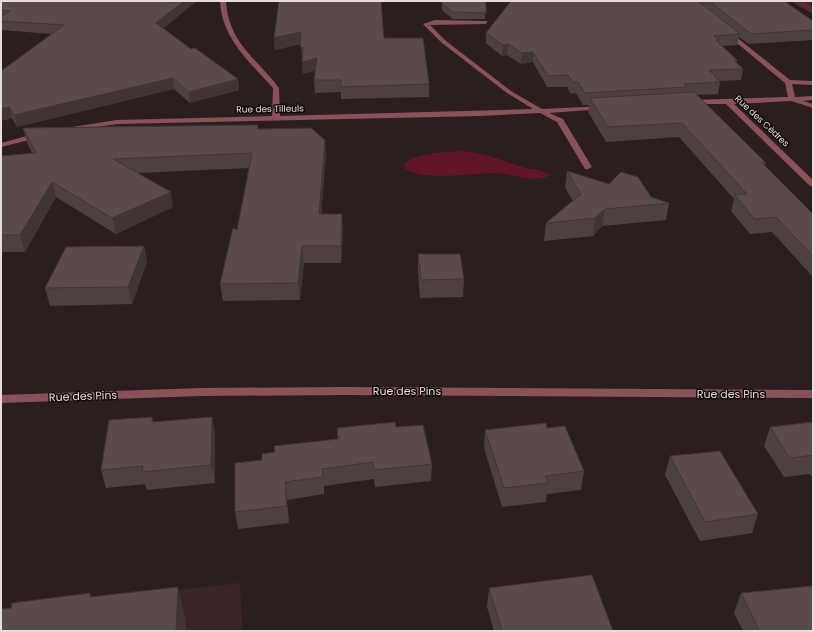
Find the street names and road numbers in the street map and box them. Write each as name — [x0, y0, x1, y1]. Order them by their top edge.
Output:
street label: Rue des Cèdres — [732, 93, 792, 150]
street label: Rue des Tilleuls — [236, 102, 304, 116]
street label: Rue des Pins — [373, 383, 441, 399]
street label: Rue des Pins — [697, 386, 765, 402]
street label: Rue des Pins — [49, 387, 118, 405]

